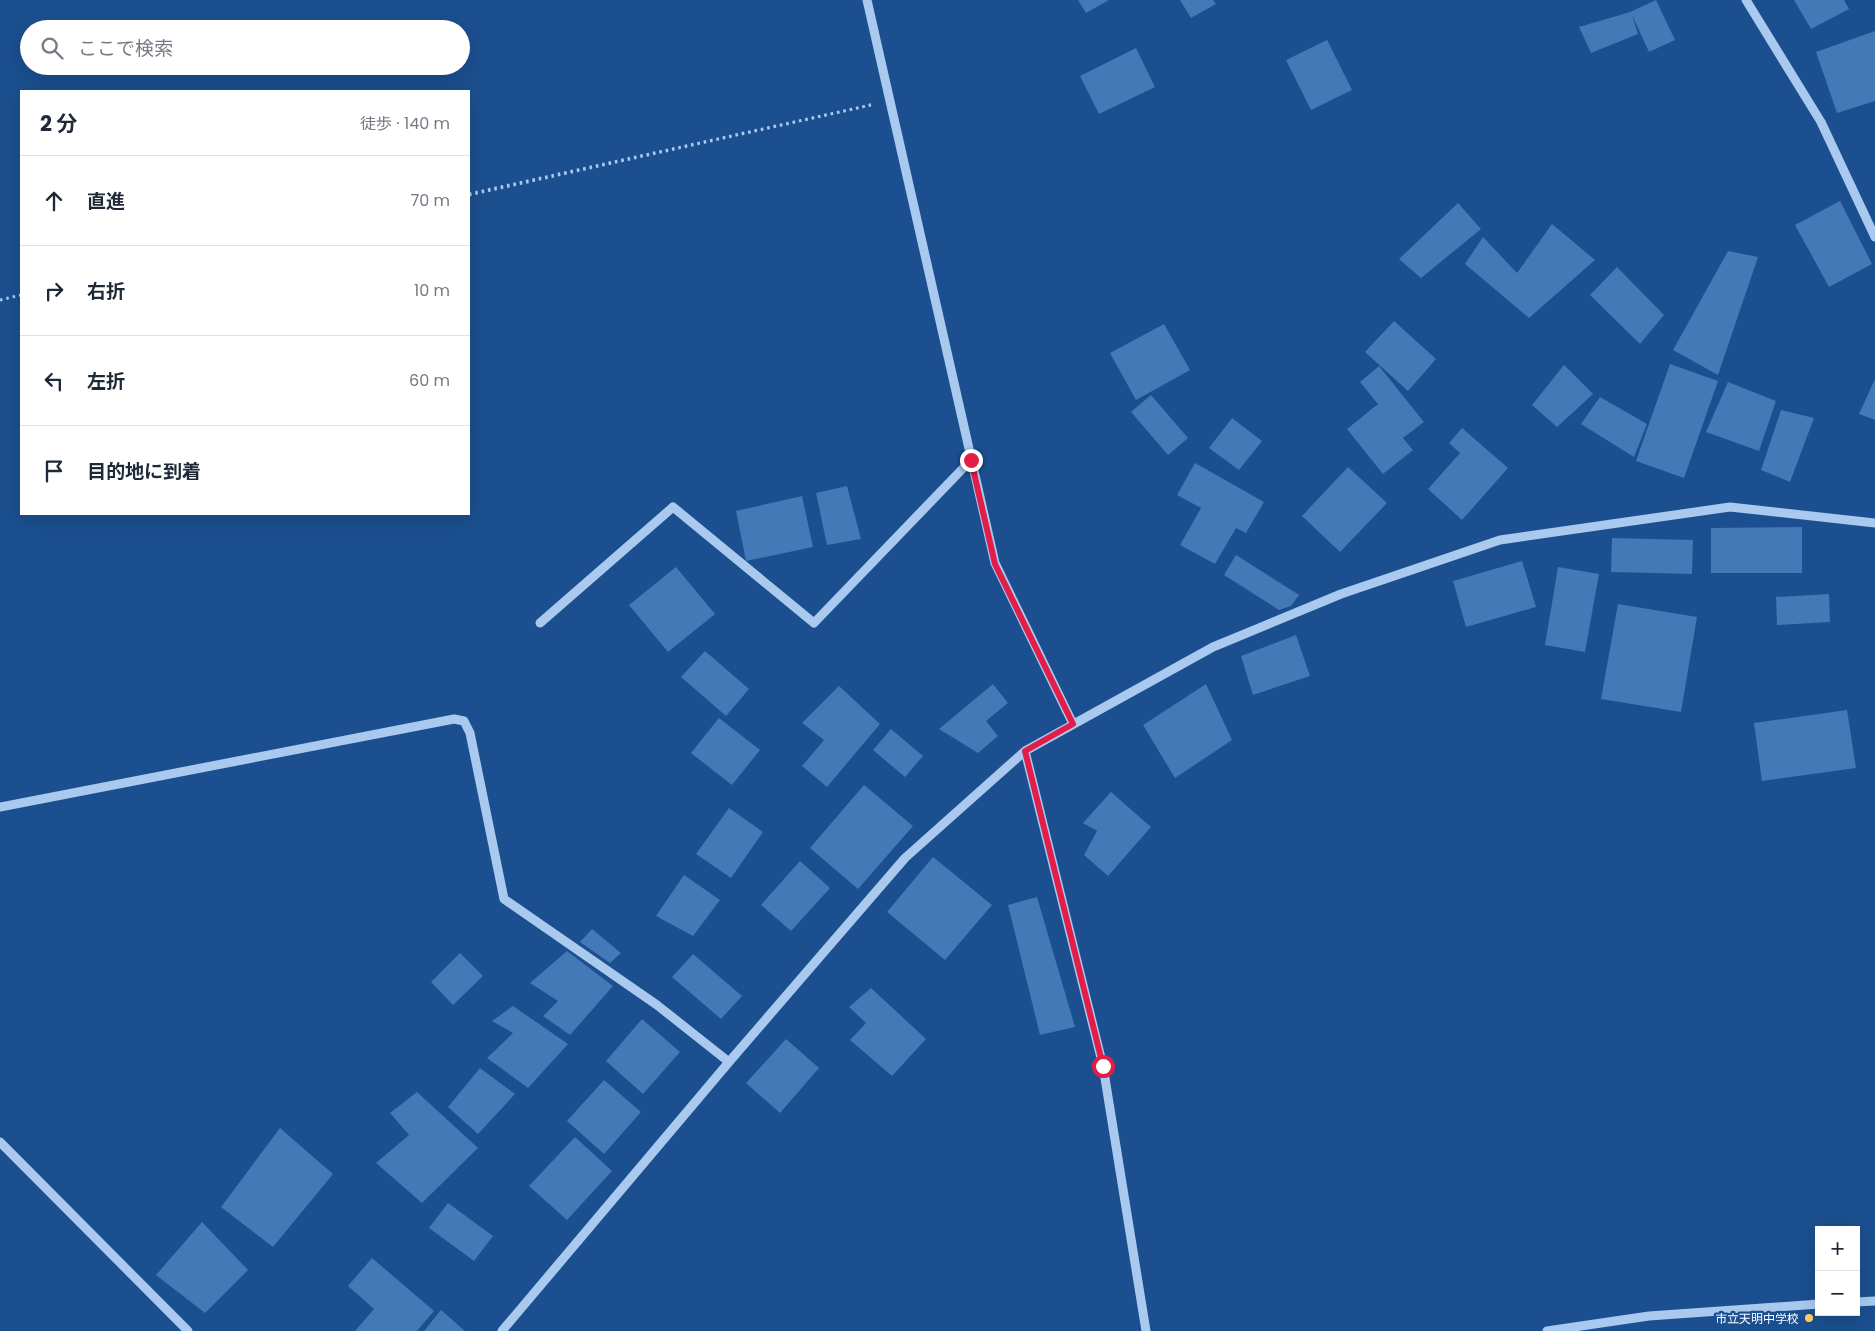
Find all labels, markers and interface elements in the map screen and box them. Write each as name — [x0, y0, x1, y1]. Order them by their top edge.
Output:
search box — [20, 20, 470, 75]
icon: search — [38, 34, 66, 62]
text: ここで検索 — [78, 35, 173, 62]
text: 2 分 — [40, 109, 77, 138]
text: 徒歩 · 140 m — [360, 112, 450, 135]
icon: ahead — [40, 187, 68, 215]
text: 直進 — [87, 188, 125, 215]
text: 70 m — [410, 189, 450, 212]
icon: right — [40, 277, 68, 305]
text: 右折 — [87, 278, 125, 305]
text: 10 m — [414, 279, 450, 302]
icon: left — [40, 367, 68, 395]
text: 左折 — [87, 368, 125, 395]
text: 60 m — [409, 369, 450, 392]
route end — [960, 449, 983, 472]
icon: arrive — [40, 457, 68, 485]
text: 目的地に到着 — [87, 458, 201, 485]
route start — [1092, 1055, 1115, 1078]
map controls — [1815, 1226, 1860, 1316]
button: + — [1815, 1226, 1860, 1271]
button: − — [1815, 1271, 1860, 1316]
place label: 市立天明中学校 — [1715, 1310, 1799, 1327]
marker: 市立天明中学校 — [1803, 1312, 1815, 1324]

